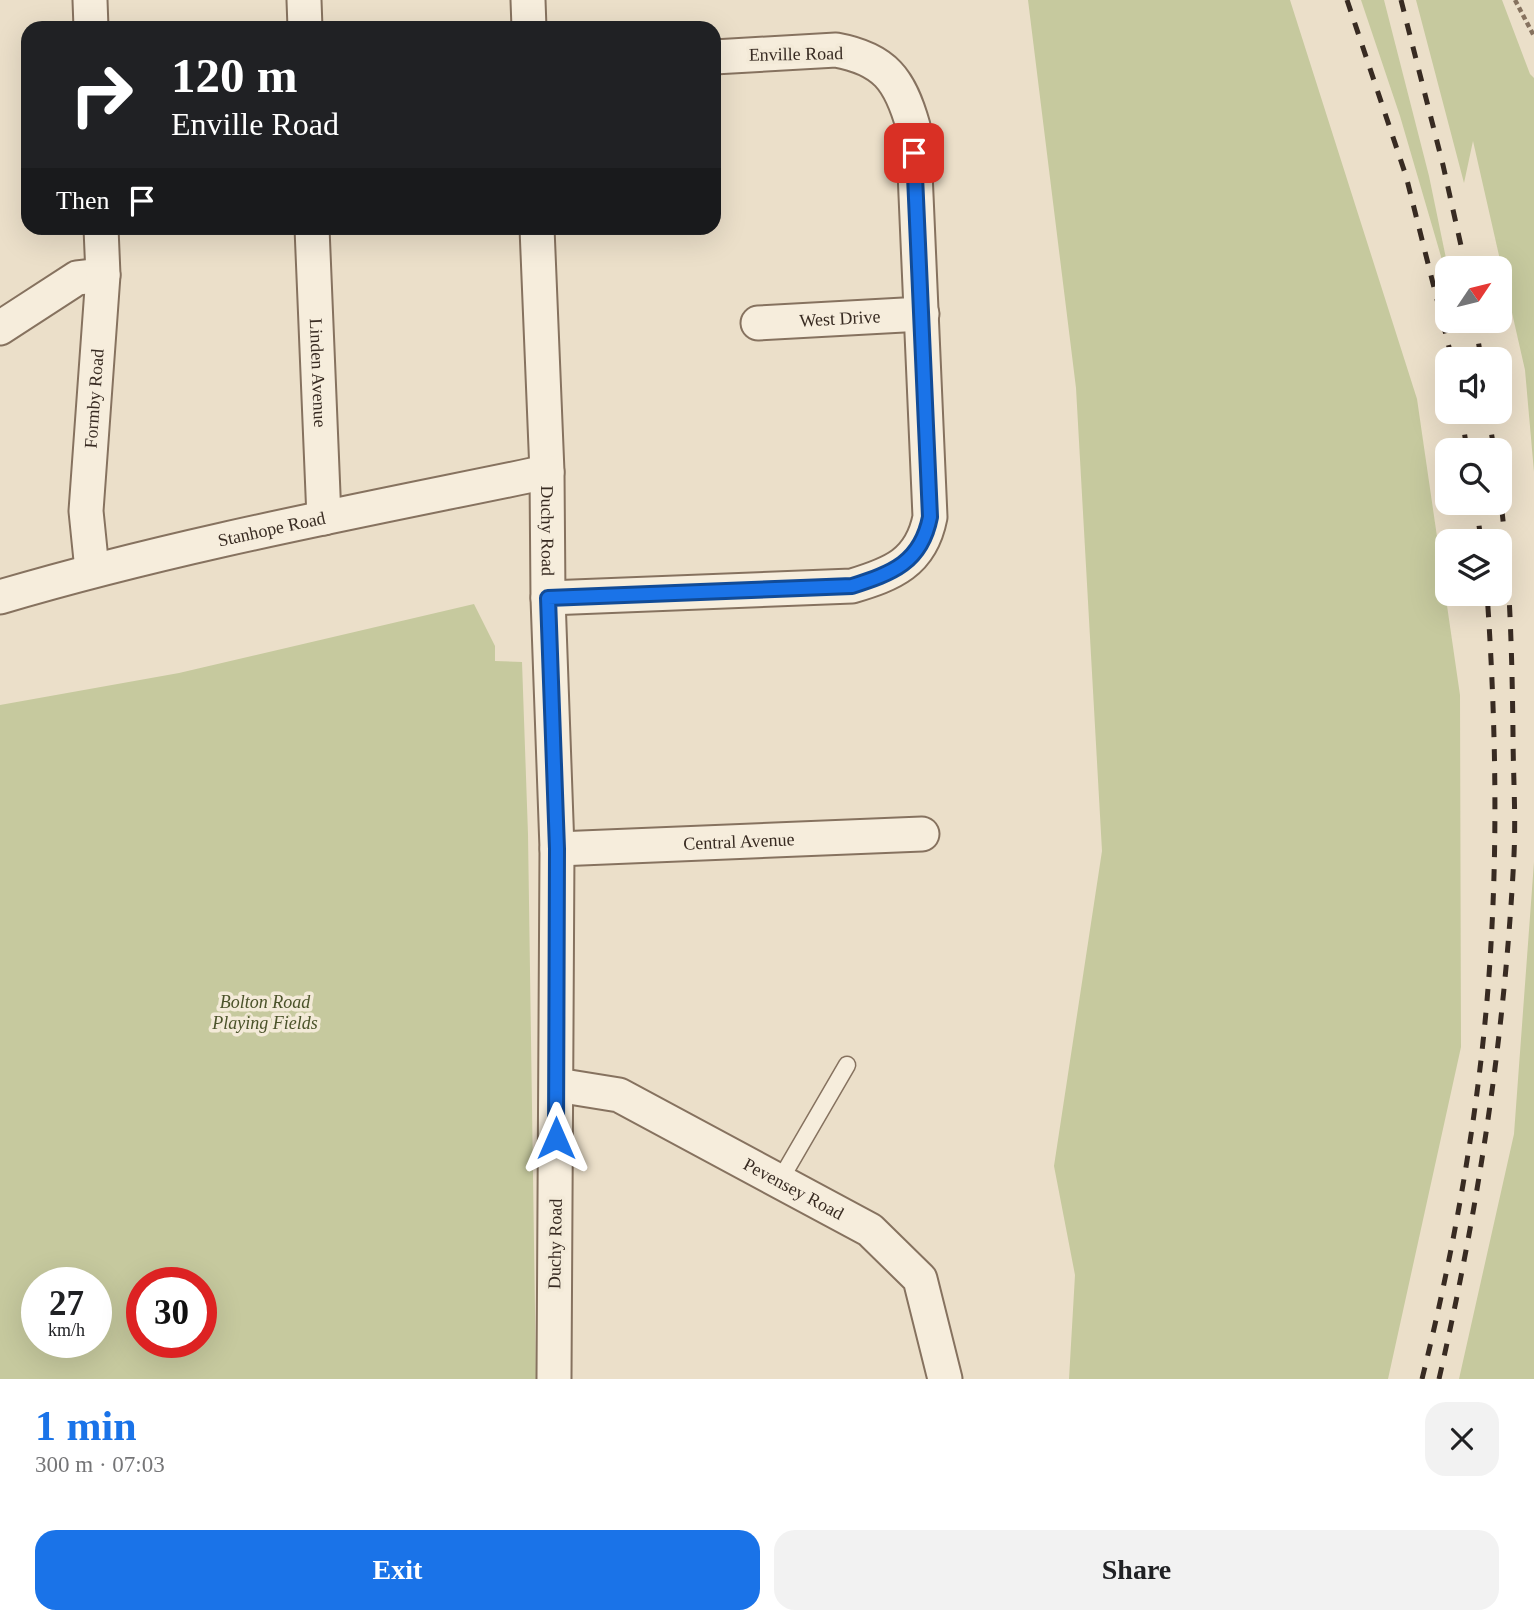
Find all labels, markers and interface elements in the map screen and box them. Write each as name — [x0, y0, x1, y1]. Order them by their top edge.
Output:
street label: Enville Road — [749, 43, 843, 65]
text: 120 m — [171, 48, 298, 103]
icon: right — [56, 49, 147, 140]
text: Enville Road — [171, 106, 339, 142]
pin — [884, 123, 944, 183]
icon: arrive — [895, 134, 933, 172]
icon: arrive — [123, 182, 161, 220]
text: Then — [56, 186, 109, 215]
north arrow — [1435, 256, 1512, 332]
map controls — [1435, 256, 1512, 606]
street label: West Drive — [799, 306, 881, 331]
street label: Linden Avenue — [306, 318, 330, 428]
button: sound — [1435, 347, 1512, 424]
street label: Formby Road — [81, 348, 108, 449]
button: search — [1435, 438, 1512, 515]
street label: Duchy Road — [537, 485, 558, 576]
street label: Stanhope Road — [216, 508, 327, 551]
button: layers — [1435, 529, 1512, 606]
street label: Central Avenue — [683, 829, 795, 854]
park label: Bolton Road Playing Fields — [211, 992, 318, 1033]
position arrow — [519, 1101, 593, 1175]
street label: Pevensey Road — [740, 1154, 847, 1224]
street label: Duchy Road — [544, 1199, 566, 1289]
speed limit sign: 30 — [126, 1267, 217, 1358]
text: 27 — [49, 1284, 84, 1323]
text: km/h — [48, 1320, 85, 1340]
button: close — [1425, 1402, 1499, 1476]
text: 1 min — [35, 1403, 137, 1449]
text: 300 m · 07:03 — [35, 1452, 165, 1477]
button: Exit — [35, 1530, 760, 1610]
button: Share — [774, 1530, 1499, 1610]

